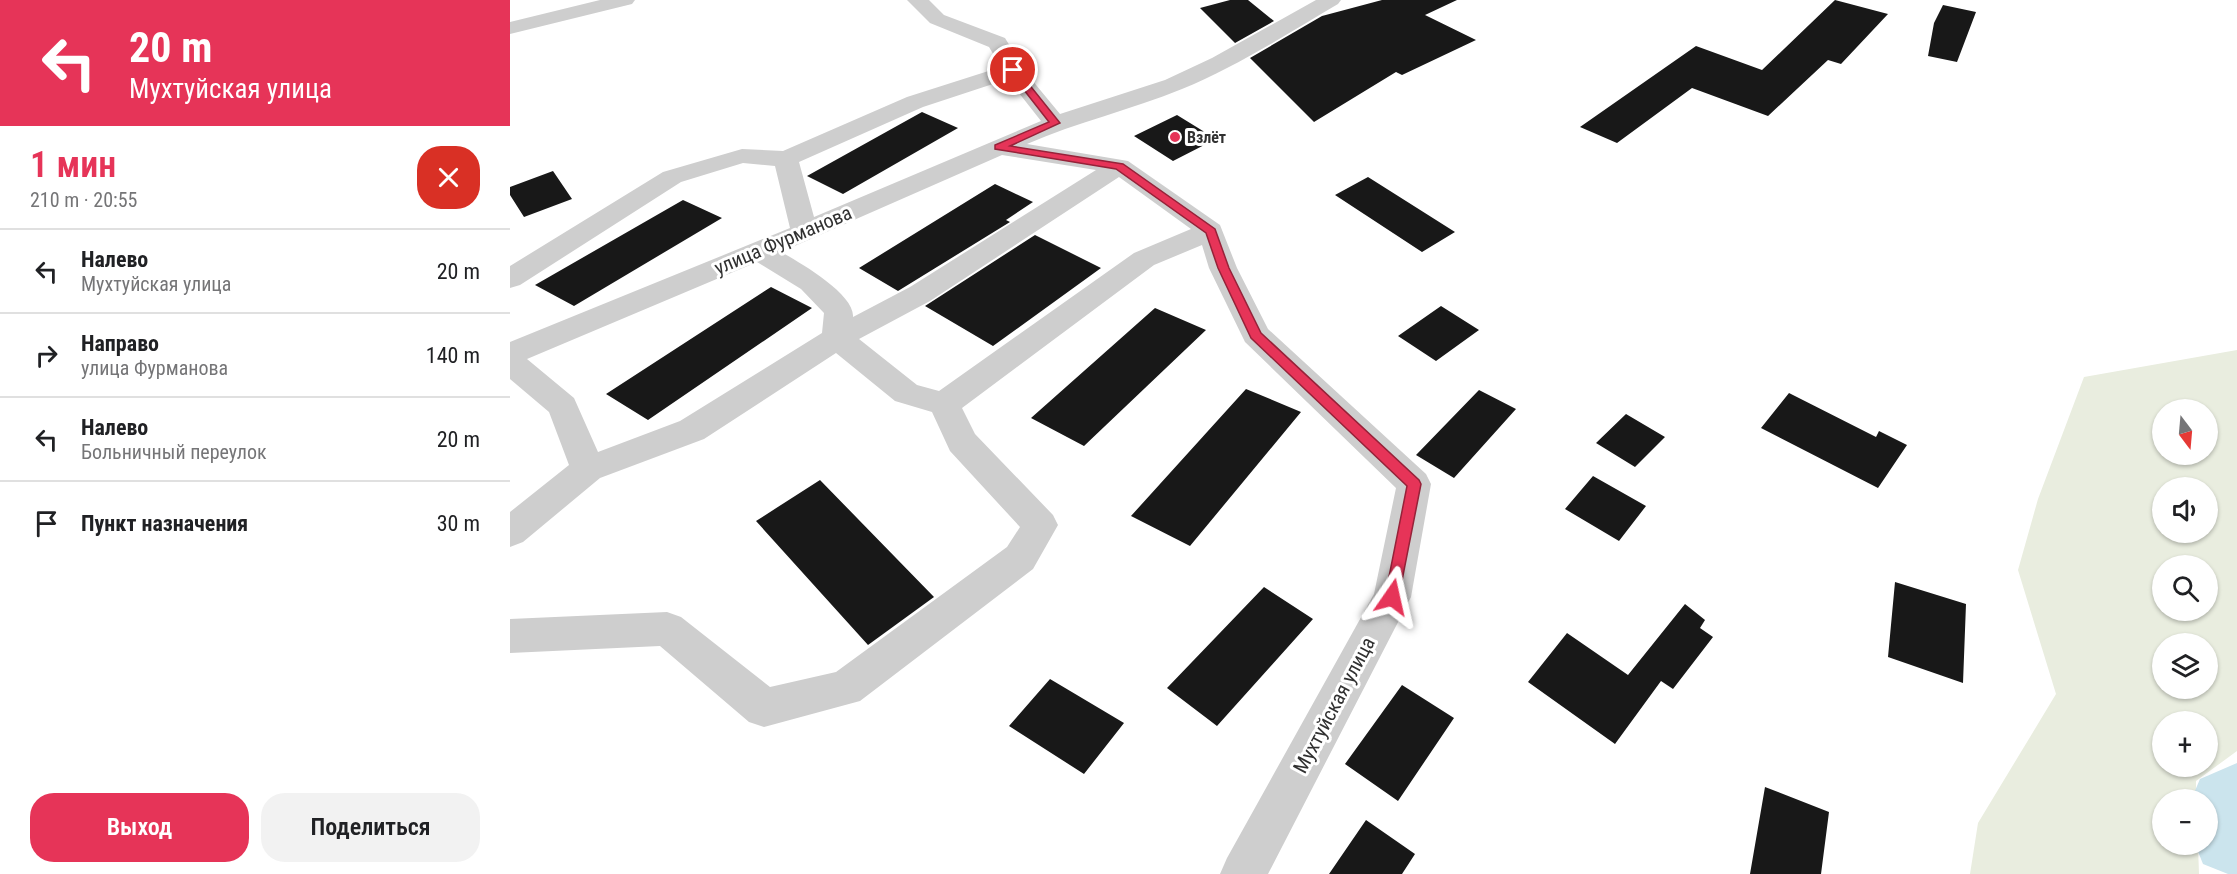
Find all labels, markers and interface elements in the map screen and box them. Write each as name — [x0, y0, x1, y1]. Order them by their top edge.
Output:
text: 20 m — [129, 23, 212, 72]
icon: left — [30, 24, 108, 102]
pin — [987, 44, 1038, 95]
icon: arrive — [996, 53, 1029, 86]
text: Мухтуйская улица — [129, 73, 332, 105]
place label: Взлёт — [1187, 128, 1226, 147]
marker: Взлёт — [1168, 130, 1182, 144]
text: 1 мин — [30, 144, 116, 186]
button: close — [417, 146, 480, 209]
text: 210 m · 20:55 — [30, 188, 137, 212]
street label: улица Фурманова — [711, 200, 855, 280]
text: Налево — [81, 247, 148, 272]
icon: left — [30, 255, 63, 288]
text: 20 m — [437, 259, 480, 284]
text: Мухтуйская улица — [81, 272, 231, 296]
text: Направо — [81, 331, 159, 356]
icon: right — [30, 339, 63, 372]
text: 140 m — [426, 343, 480, 368]
text: улица Фурманова — [81, 356, 228, 380]
north arrow — [2152, 399, 2218, 465]
map controls — [2152, 399, 2218, 855]
text: Налево — [81, 415, 148, 440]
icon: left — [30, 423, 63, 456]
text: 20 m — [437, 427, 480, 452]
text: Больничный переулок — [81, 440, 267, 464]
button: sound — [2152, 477, 2218, 543]
icon: arrive — [30, 507, 63, 540]
text: Пункт назначения — [81, 511, 248, 536]
text: 30 m — [437, 511, 480, 536]
button: search — [2152, 555, 2218, 621]
position arrow — [1360, 565, 1424, 629]
street label: Мухтуйская улица — [1288, 633, 1380, 777]
button: layers — [2152, 633, 2218, 699]
button: + — [2152, 711, 2218, 777]
button: − — [2152, 789, 2218, 855]
button: Выход — [30, 793, 249, 862]
button: Поделиться — [261, 793, 480, 862]

